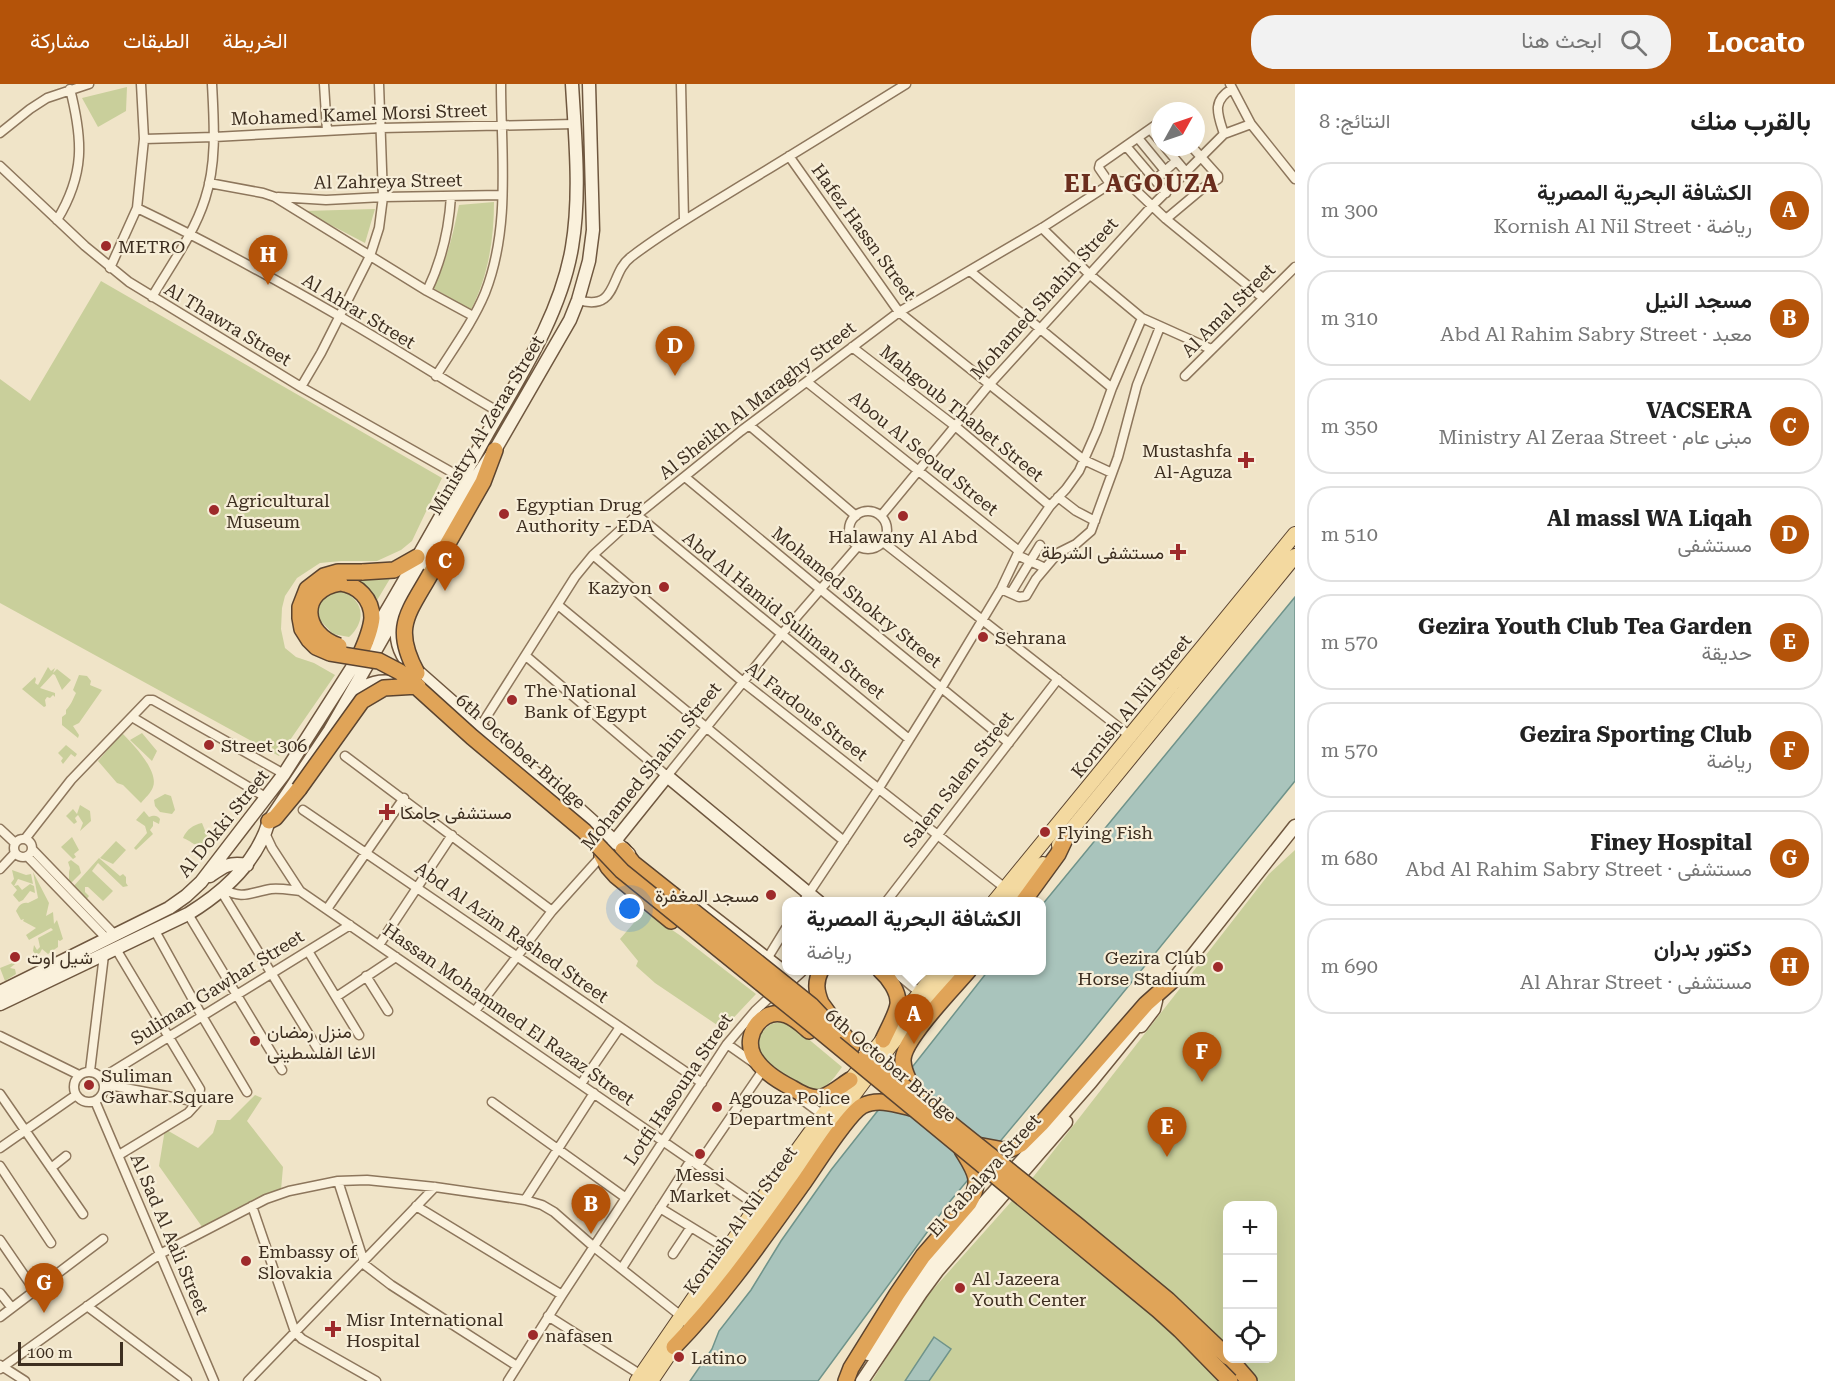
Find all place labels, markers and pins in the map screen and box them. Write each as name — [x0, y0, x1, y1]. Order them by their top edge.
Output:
place label: METRO — [118, 236, 185, 257]
pin: H — [248, 236, 288, 285]
marker: METRO — [99, 239, 113, 253]
pin: D — [656, 326, 694, 376]
place label: Mustashfa Al-Aguza — [1142, 440, 1232, 482]
marker: Mustashfa Al-Aguza — [1237, 451, 1255, 469]
place label: Agricultural Museum — [226, 490, 330, 532]
place label: Egyptian Drug Authority - EDA — [516, 494, 655, 536]
marker: Agricultural Museum — [207, 503, 221, 517]
marker: Egyptian Drug Authority - EDA — [497, 507, 511, 521]
marker: Halawany Al Abd — [896, 509, 910, 523]
place label: Halawany Al Abd — [828, 526, 978, 547]
pin: C — [426, 542, 464, 591]
place label: مستشفى الشرطة — [1041, 542, 1164, 564]
marker: مستشفى الشرطة — [1169, 543, 1187, 561]
place label: Kazyon — [588, 577, 652, 598]
marker: Kazyon — [657, 580, 671, 594]
place label: Sehrana — [995, 627, 1066, 648]
marker: Sehrana — [976, 630, 990, 644]
place label: The National Bank of Egypt — [524, 680, 647, 722]
marker: The National Bank of Egypt — [505, 693, 519, 707]
place label: Street 306 — [221, 735, 307, 756]
marker: Street 306 — [202, 738, 216, 752]
place label: مستشفى جامكا — [400, 802, 512, 824]
marker: مستشفى جامكا — [378, 803, 396, 821]
place label: Flying Fish — [1057, 822, 1153, 843]
marker: Flying Fish — [1038, 825, 1052, 839]
place label: مسجد المغفرة — [655, 885, 759, 907]
marker: مسجد المغفرة — [764, 888, 778, 902]
place label: شيل اوت — [27, 947, 93, 969]
place label: Gezira Club Horse Stadium — [1078, 947, 1206, 989]
marker: شيل اوت — [8, 950, 22, 964]
marker: Gezira Club Horse Stadium — [1211, 960, 1225, 974]
pin: A — [894, 994, 934, 1044]
place label: منزل رمضان الاغا الفلسطينى — [267, 1021, 376, 1064]
pin: F — [1182, 1032, 1222, 1082]
marker: منزل رمضان الاغا الفلسطينى — [248, 1034, 262, 1048]
place label: Suliman Gawhar Square — [101, 1065, 234, 1107]
marker: Suliman Gawhar Square — [82, 1078, 96, 1092]
place label: Agouza Police Department — [729, 1087, 850, 1129]
marker: Agouza Police Department — [710, 1100, 724, 1114]
pin: E — [1148, 1108, 1186, 1157]
marker: Messi Market — [693, 1147, 707, 1161]
place label: Messi Market — [669, 1164, 731, 1206]
pin: B — [572, 1184, 610, 1234]
place label: Embassy of Slovakia — [258, 1241, 358, 1283]
marker: Embassy of Slovakia — [239, 1254, 253, 1268]
pin: G — [24, 1264, 63, 1313]
place label: Al Jazeera Youth Center — [972, 1268, 1086, 1310]
marker: Al Jazeera Youth Center — [953, 1281, 967, 1295]
place label: Misr International Hospital — [346, 1309, 504, 1351]
marker: Misr International Hospital — [324, 1320, 342, 1338]
place label: nafasen — [545, 1325, 613, 1346]
marker: nafasen — [526, 1328, 540, 1342]
place label: Latino — [691, 1347, 747, 1368]
marker: Latino — [672, 1350, 686, 1364]

